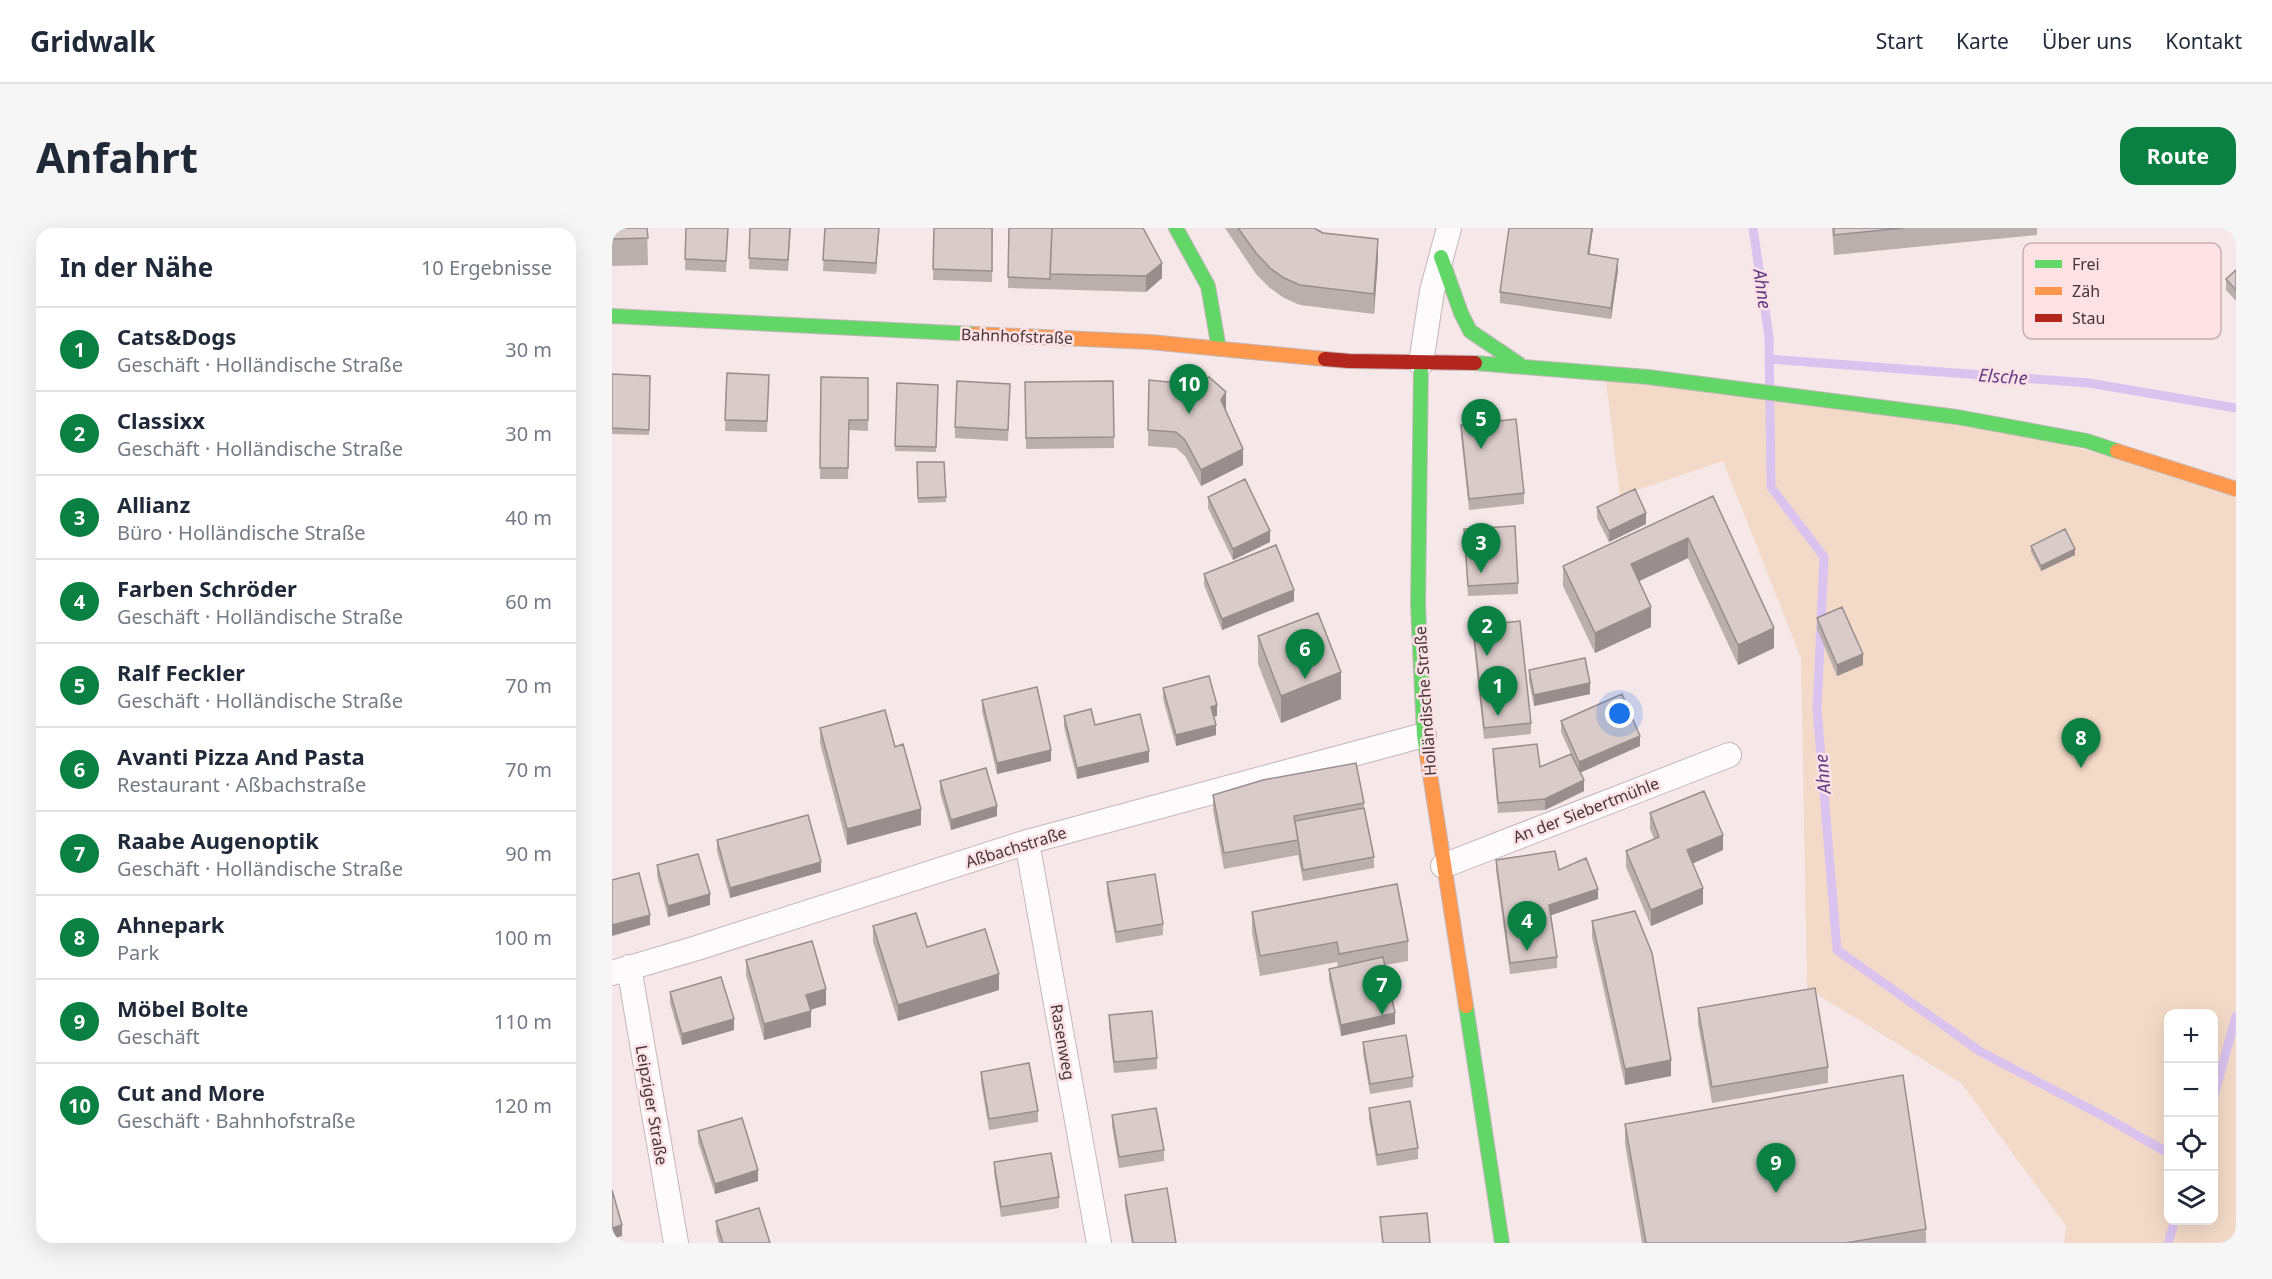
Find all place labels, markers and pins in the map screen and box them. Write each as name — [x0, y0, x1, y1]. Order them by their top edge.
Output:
pin: 10 — [1170, 364, 1208, 414]
pin: 5 — [1462, 400, 1500, 449]
pin: 3 — [1462, 524, 1500, 573]
pin: 2 — [1468, 606, 1506, 656]
pin: 6 — [1286, 630, 1324, 679]
pin: 1 — [1478, 666, 1518, 716]
pin: 8 — [2062, 718, 2100, 768]
pin: 4 — [1508, 902, 1546, 951]
pin: 7 — [1362, 966, 1402, 1015]
pin: 9 — [1756, 1144, 1796, 1193]

